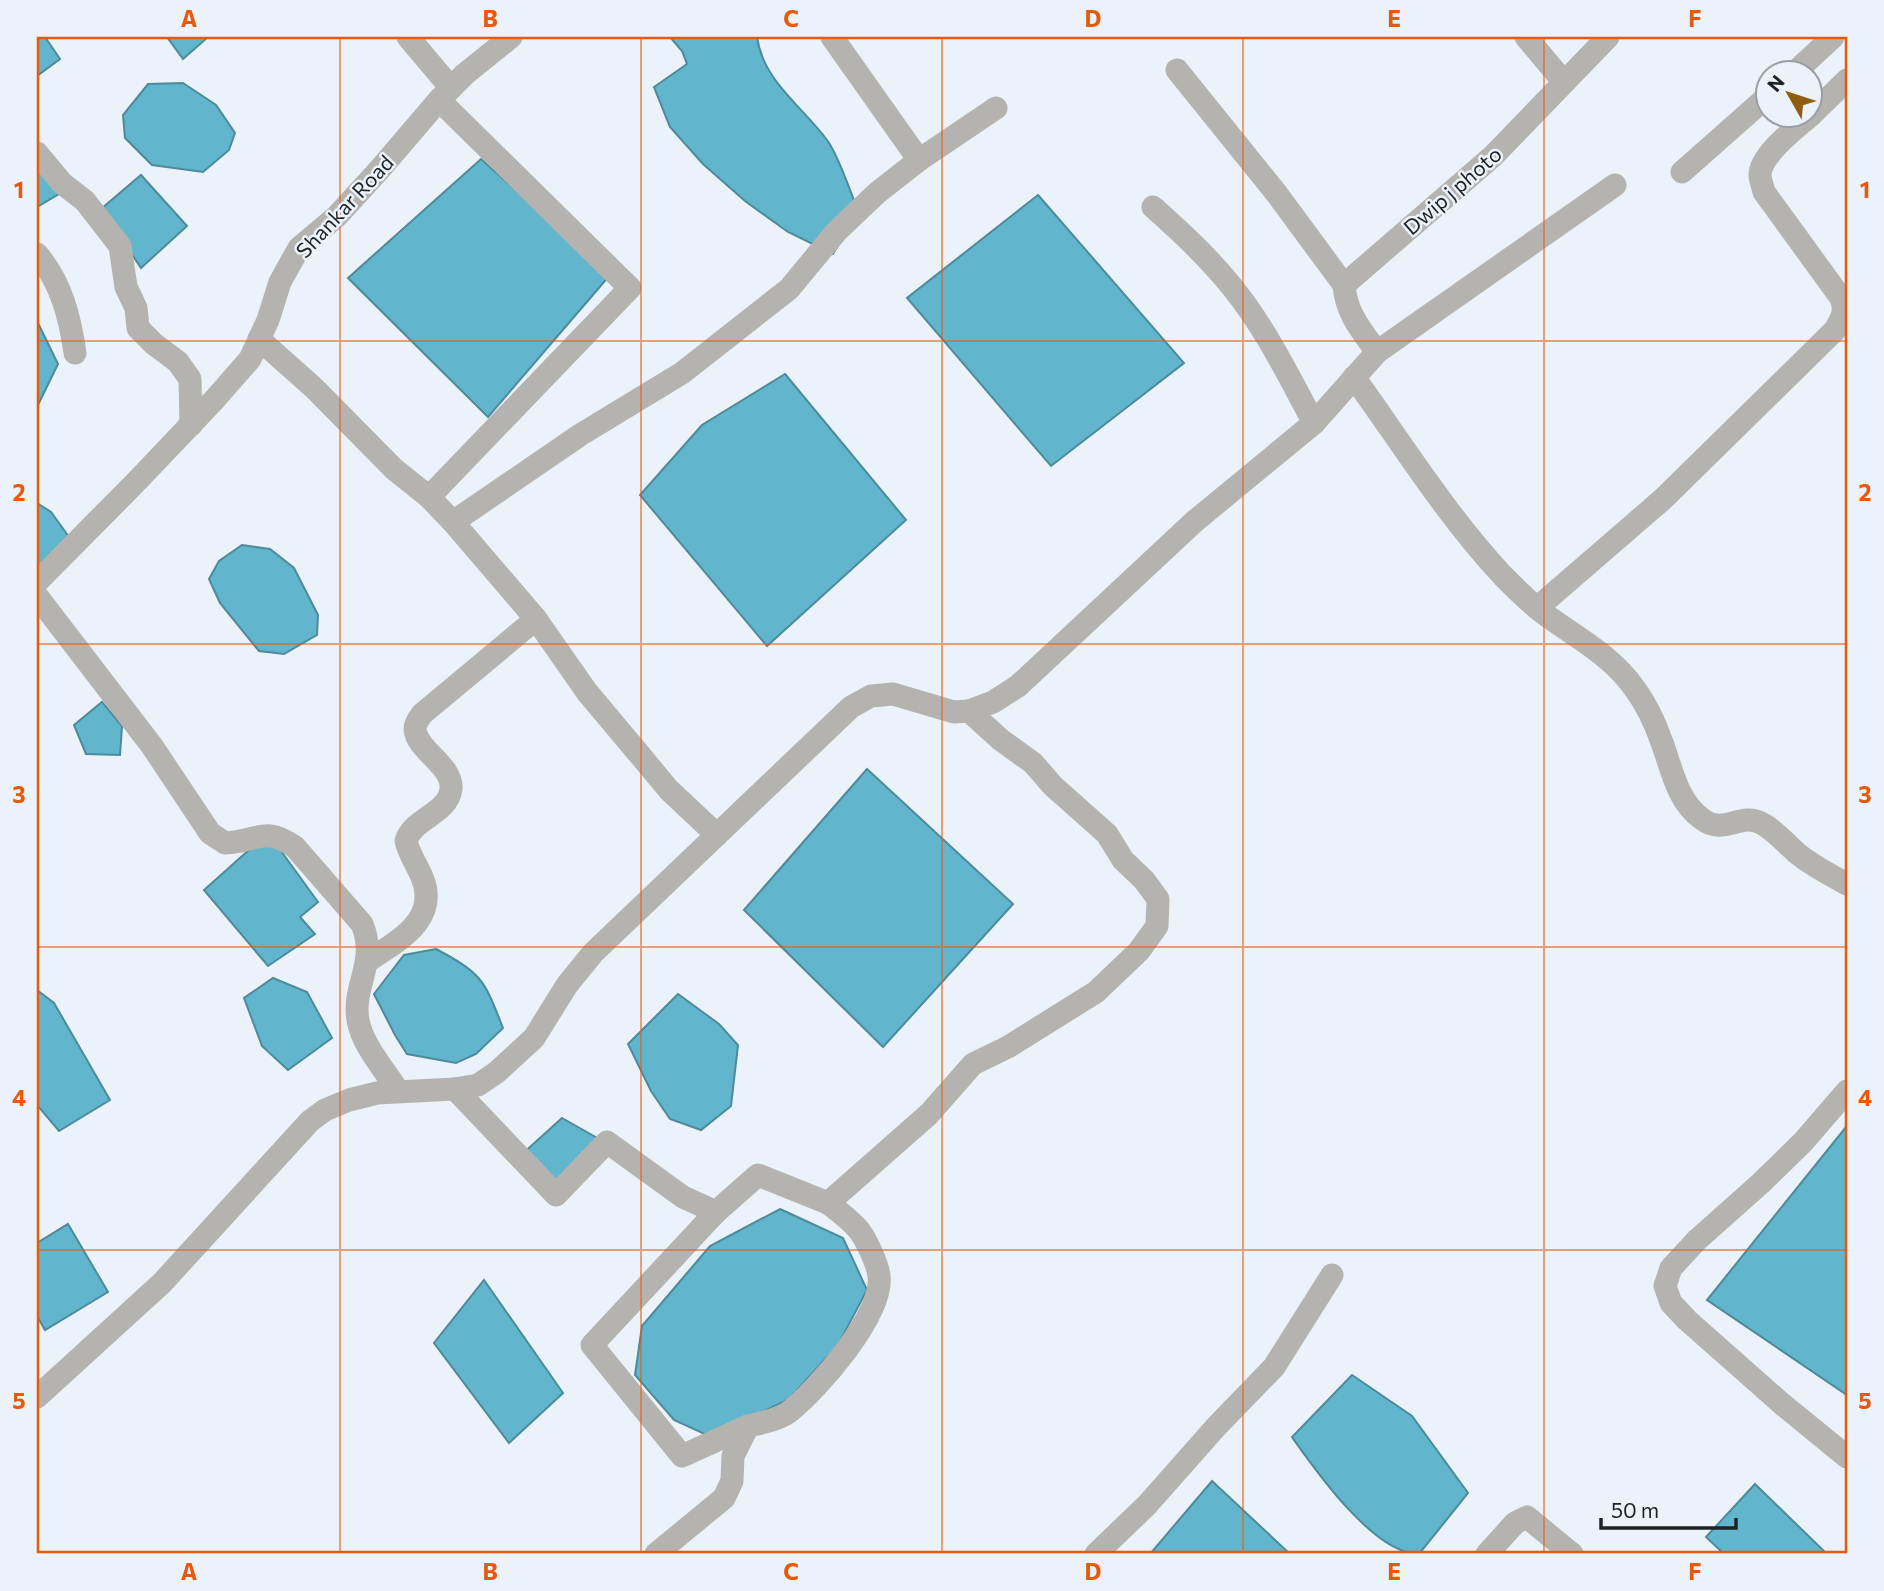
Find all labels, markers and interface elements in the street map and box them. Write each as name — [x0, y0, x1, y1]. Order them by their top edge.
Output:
text: A — [181, 4, 198, 32]
text: B — [482, 4, 498, 32]
text: C — [783, 4, 799, 32]
text: D — [1085, 4, 1102, 32]
text: E — [1387, 4, 1401, 32]
text: F — [1688, 4, 1702, 32]
north arrow — [1755, 60, 1825, 130]
text: N — [1762, 70, 1789, 96]
street label: Dwip j photo — [1398, 141, 1506, 239]
street label: Shankar Road — [290, 150, 398, 262]
text: 1 — [14, 175, 24, 203]
text: 1 — [1860, 175, 1870, 203]
text: 2 — [12, 478, 26, 506]
text: 2 — [1858, 478, 1872, 506]
text: 3 — [12, 780, 26, 808]
text: 3 — [1858, 780, 1872, 808]
text: 4 — [12, 1083, 26, 1111]
text: 4 — [1858, 1083, 1872, 1111]
text: 5 — [12, 1386, 26, 1414]
text: 5 — [1858, 1386, 1872, 1414]
scale bar — [1601, 1486, 1735, 1530]
text: 50 m — [1611, 1497, 1659, 1522]
text: A — [181, 1557, 198, 1585]
text: B — [482, 1557, 498, 1585]
text: C — [783, 1557, 799, 1585]
text: D — [1085, 1557, 1102, 1585]
text: E — [1387, 1557, 1401, 1585]
text: F — [1688, 1557, 1702, 1585]

